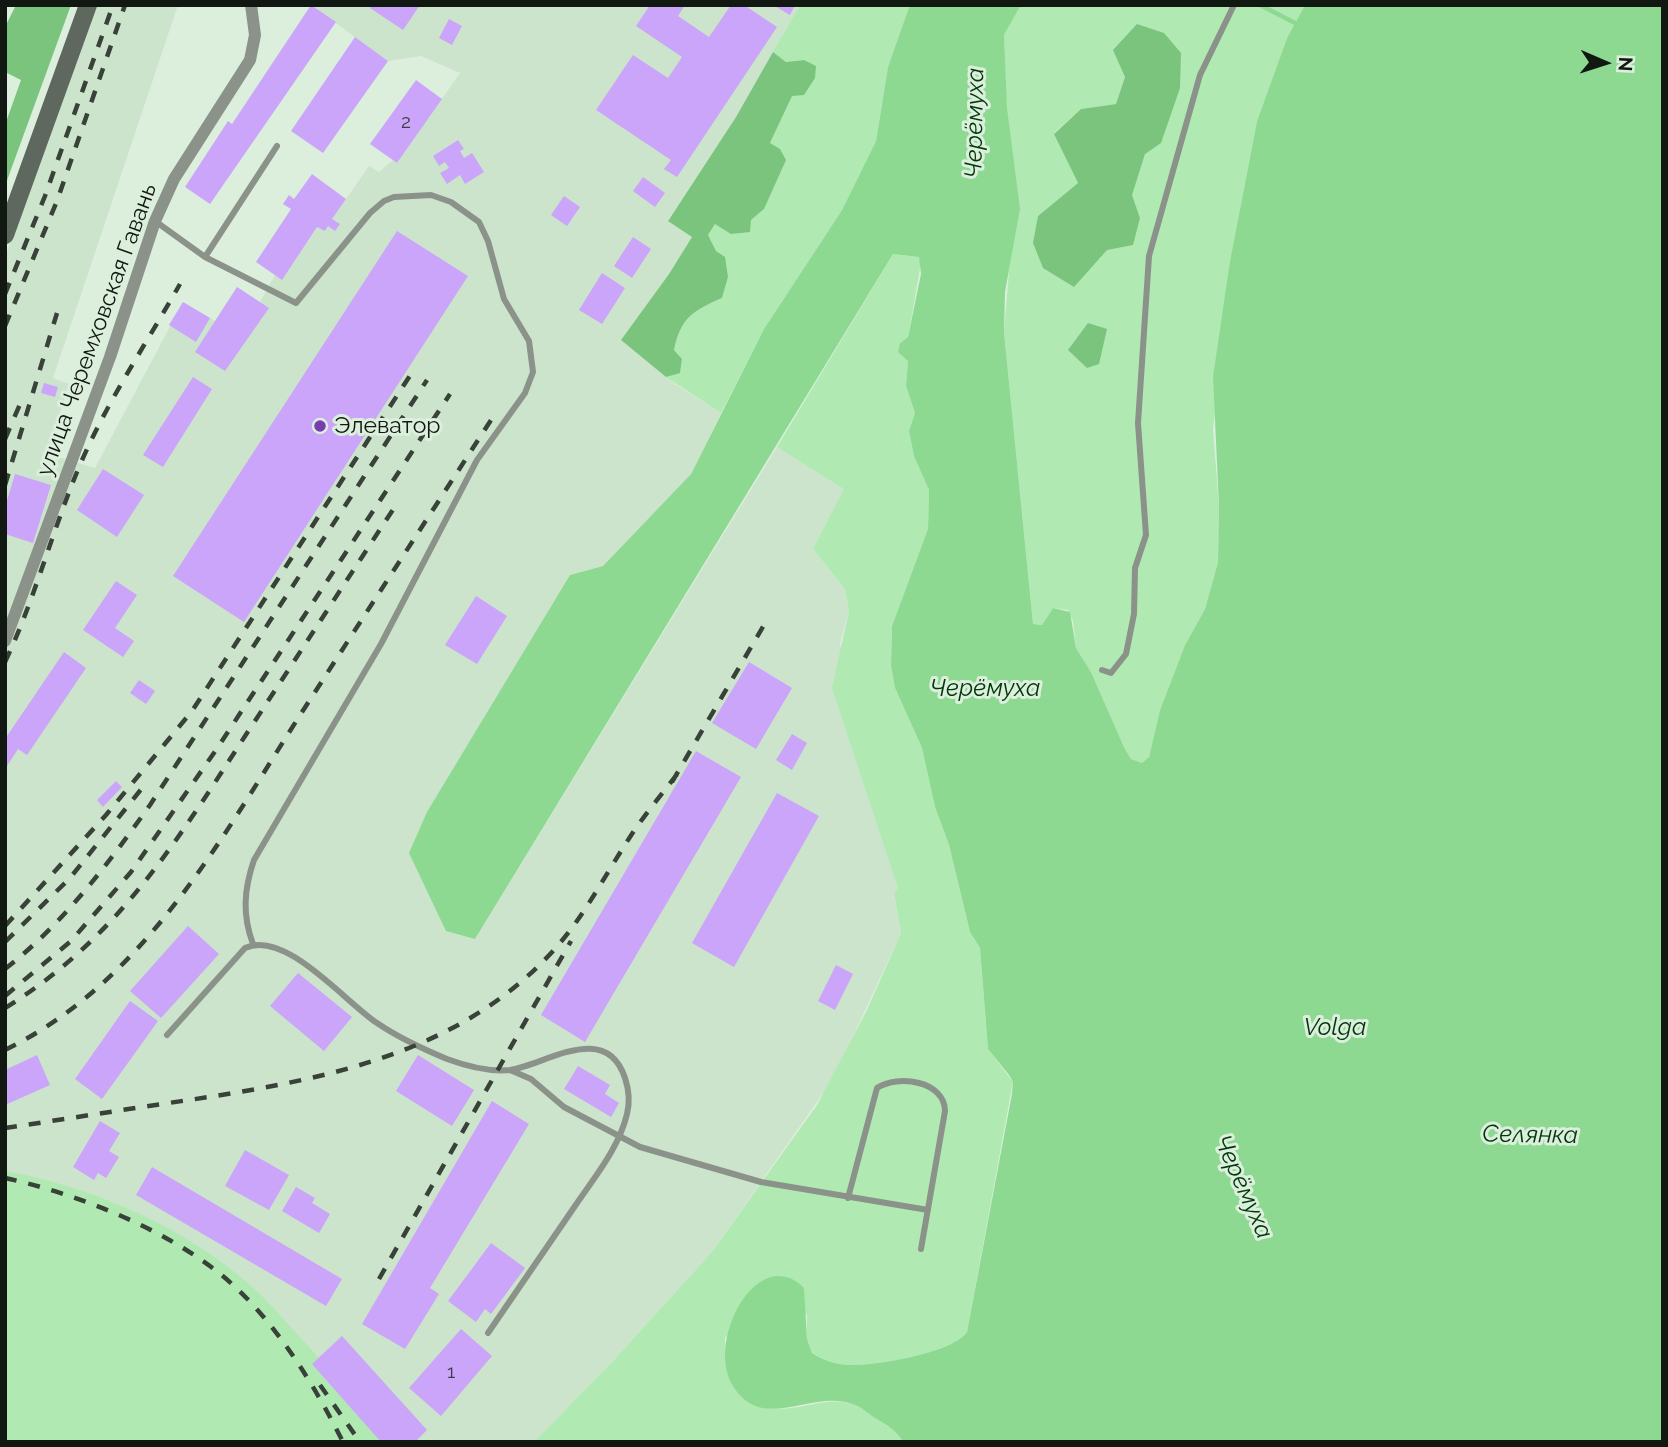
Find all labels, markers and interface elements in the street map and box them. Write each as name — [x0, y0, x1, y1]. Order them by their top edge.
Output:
north arrow — [1570, 28, 1640, 98]
text: N — [1615, 56, 1637, 72]
water label: Черёмуха — [960, 67, 990, 179]
house number: 2 — [401, 111, 411, 133]
street label: улица Черемховская Гавань — [31, 180, 163, 480]
place label: Элеватор — [334, 412, 441, 440]
marker: Элеватор — [312, 418, 328, 434]
water label: Черёмуха — [930, 675, 1040, 703]
water label: Volga — [1304, 1014, 1366, 1042]
water label: Селянка — [1482, 1120, 1578, 1150]
water label: Черёмуха — [1207, 1131, 1279, 1243]
house number: 1 — [447, 1361, 455, 1383]

